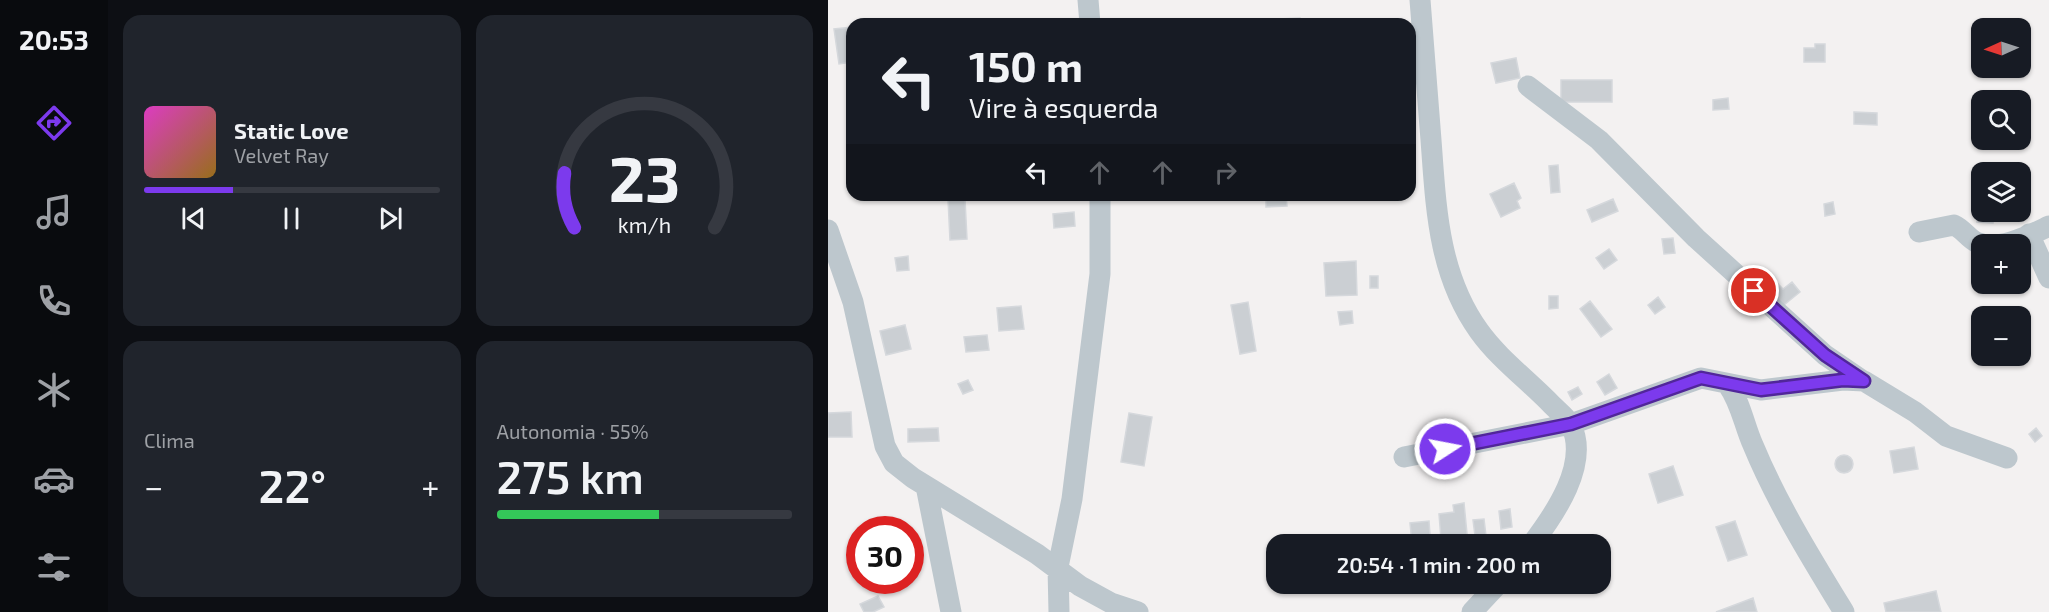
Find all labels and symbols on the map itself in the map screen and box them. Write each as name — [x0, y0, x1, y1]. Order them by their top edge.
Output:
north arrow — [1971, 18, 2031, 78]
pin — [1728, 265, 1779, 316]
position arrow — [1413, 417, 1477, 481]
speed limit sign: 30 — [846, 516, 924, 594]

